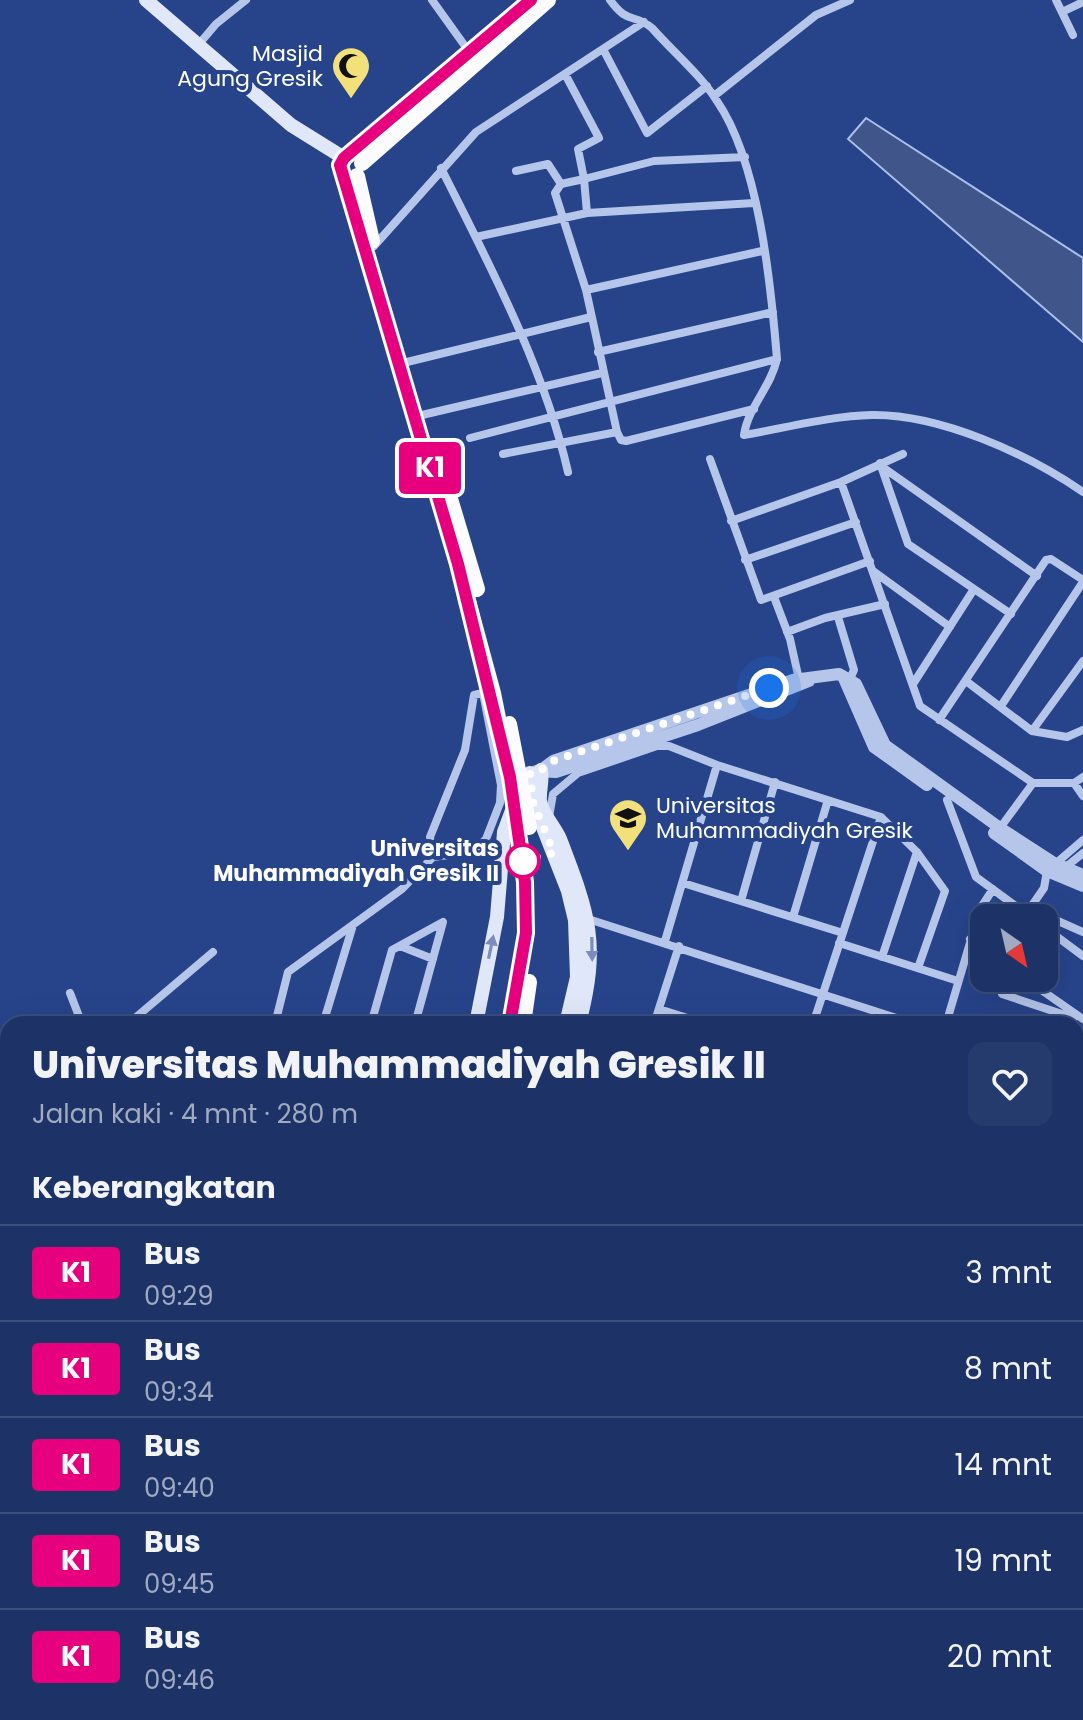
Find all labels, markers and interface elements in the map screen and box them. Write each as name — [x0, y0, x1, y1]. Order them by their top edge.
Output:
place label: Masjid Agung Gresik — [177, 38, 324, 94]
mosque icon: Masjid Agung Gresik — [330, 45, 372, 100]
line badge: K1 — [394, 442, 466, 494]
text: K1 — [415, 448, 445, 487]
your location — [749, 668, 789, 708]
place label: Universitas Muhammadiyah Gresik — [656, 790, 914, 846]
school or university icon: Universitas Muhammadiyah Gresik — [607, 797, 649, 852]
place label: Universitas Muhammadiyah Gresik II — [213, 833, 499, 889]
marker: Universitas Muhammadiyah Gresik II — [506, 844, 540, 878]
north arrow — [970, 904, 1058, 992]
map controls — [970, 904, 1058, 992]
one-way arrow — [485, 935, 498, 960]
one-way arrow — [585, 937, 598, 962]
text: Universitas Muhammadiyah Gresik II — [32, 1038, 766, 1091]
button: heart — [968, 1042, 1052, 1126]
text: Jalan kaki · 4 mnt · 280 m — [32, 1096, 358, 1132]
text: Keberangkatan — [32, 1166, 276, 1209]
text: Bus — [144, 1232, 201, 1275]
text: 3 mnt — [965, 1251, 1052, 1294]
text: K1 — [61, 1253, 91, 1292]
text: 09:29 — [144, 1278, 214, 1314]
text: Bus — [144, 1328, 201, 1371]
text: 8 mnt — [964, 1347, 1052, 1390]
text: K1 — [61, 1349, 91, 1388]
text: 09:34 — [144, 1374, 214, 1410]
text: Bus — [144, 1424, 201, 1467]
text: 14 mnt — [955, 1443, 1052, 1486]
text: K1 — [61, 1445, 91, 1484]
text: 09:40 — [144, 1470, 215, 1506]
text: Bus — [144, 1520, 201, 1563]
text: 19 mnt — [954, 1539, 1052, 1582]
text: K1 — [61, 1541, 91, 1580]
text: 09:45 — [144, 1566, 215, 1602]
text: Bus — [144, 1616, 201, 1659]
text: 20 mnt — [947, 1635, 1052, 1678]
text: K1 — [61, 1637, 91, 1676]
text: 09:46 — [144, 1662, 215, 1698]

